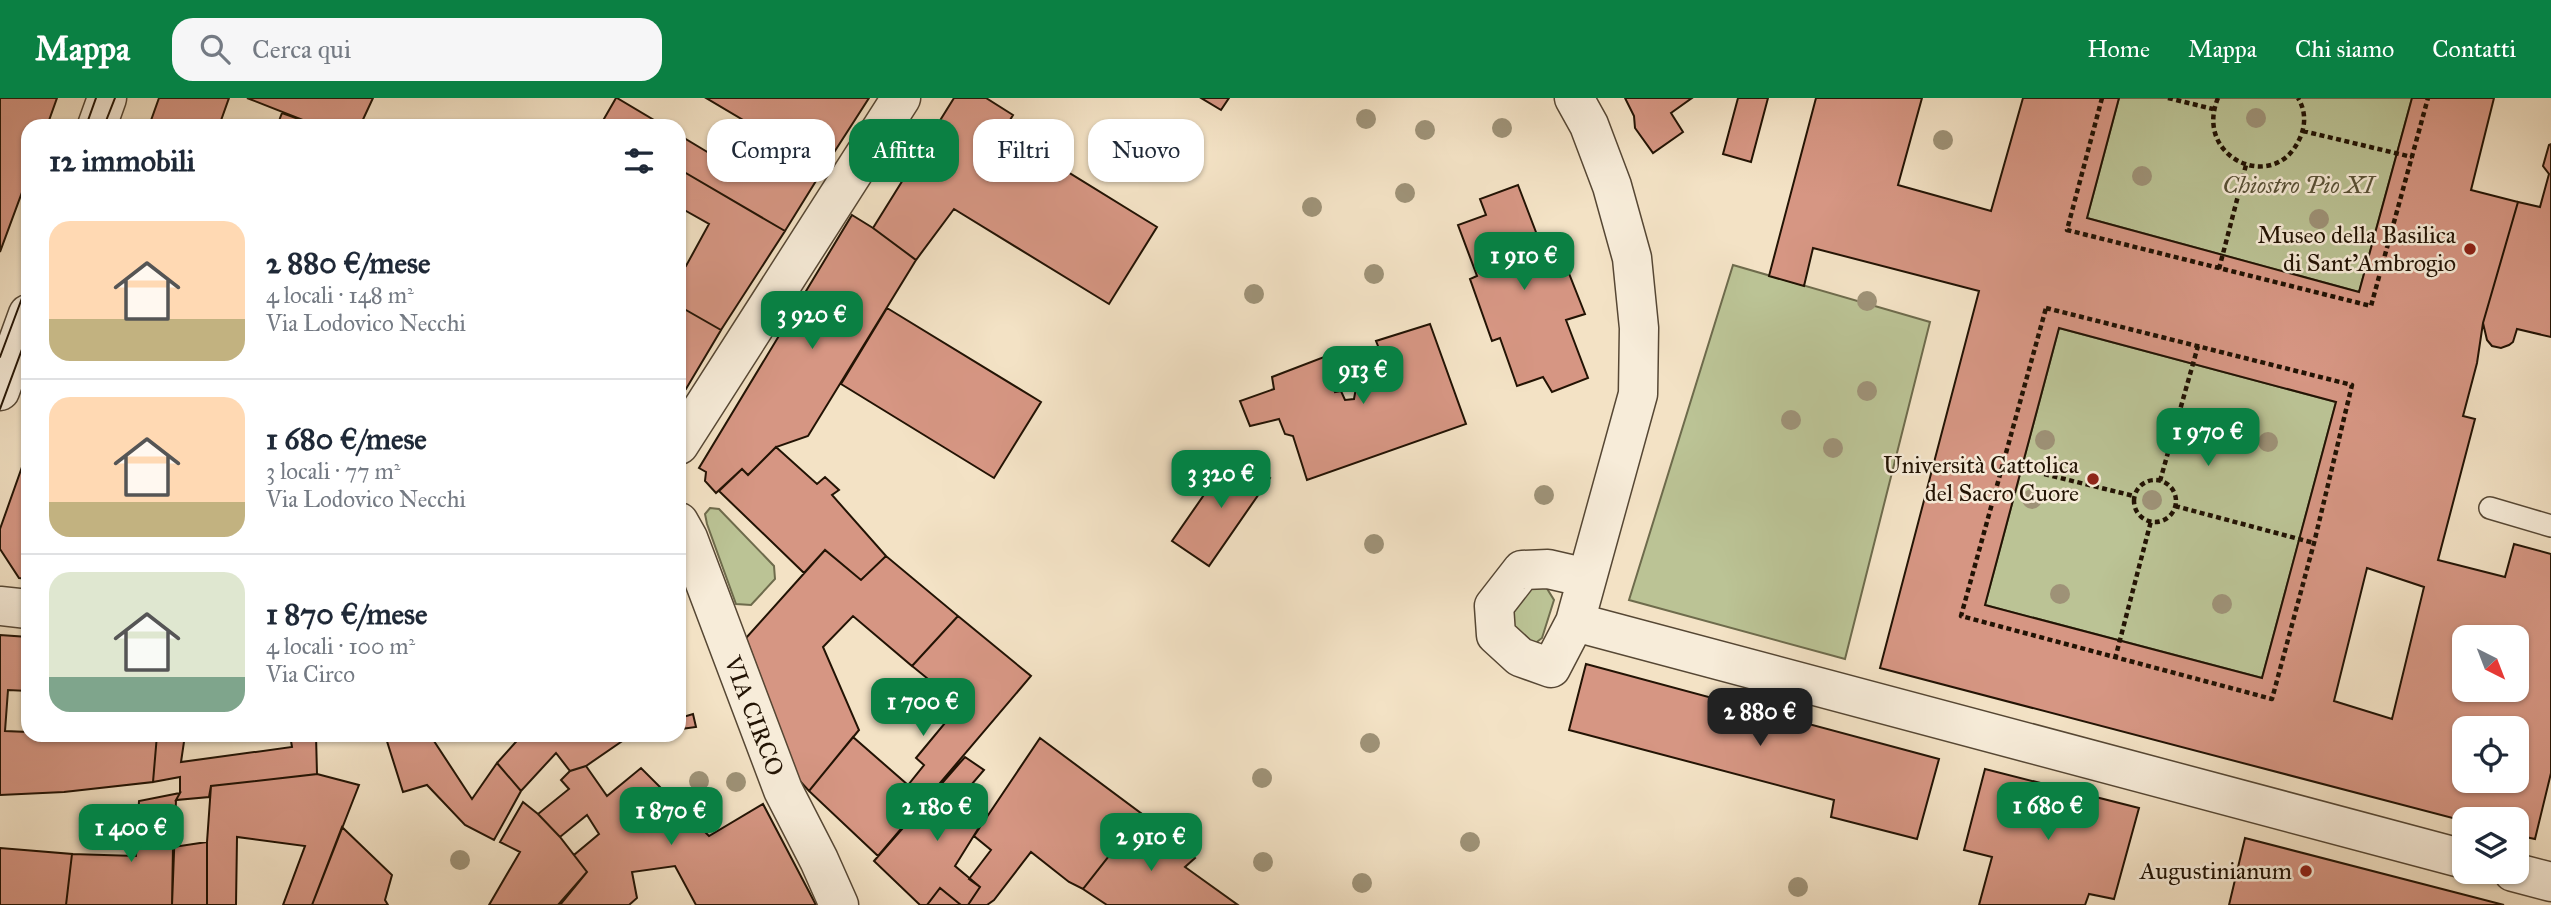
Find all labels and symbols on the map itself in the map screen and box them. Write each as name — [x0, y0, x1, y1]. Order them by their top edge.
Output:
park label: Chiostro Pio XI — [2222, 170, 2377, 200]
place label: Museo della Basilica di Sant'Ambrogio — [2258, 220, 2457, 278]
pin: 1 910 € — [1459, 232, 1589, 292]
marker: Museo della Basilica di Sant'Ambrogio — [2462, 241, 2478, 257]
pin: 3 920 € — [747, 292, 877, 351]
pin: 913 € — [1314, 346, 1412, 406]
pin: 1 970 € — [2143, 408, 2273, 468]
pin: 3 320 € — [1156, 450, 1286, 510]
place label: Università Cattolica del Sacro Cuore — [1883, 450, 2080, 508]
marker: Università Cattolica del Sacro Cuore — [2085, 471, 2101, 487]
north arrow — [2452, 625, 2529, 702]
street label: VIA CIRCO — [717, 651, 791, 780]
pin: 1 700 € — [858, 678, 988, 738]
pin: 2 880 € — [1695, 688, 1825, 748]
pin: 1 680 € — [1983, 782, 2113, 842]
pin: 2 180 € — [872, 784, 1002, 843]
pin: 1 870 € — [606, 788, 736, 847]
pin: 1 400 € — [66, 804, 196, 864]
pin: 2 910 € — [1086, 814, 1216, 873]
place label: Augustinianum — [2139, 856, 2292, 886]
marker: Augustinianum — [2298, 863, 2314, 879]

